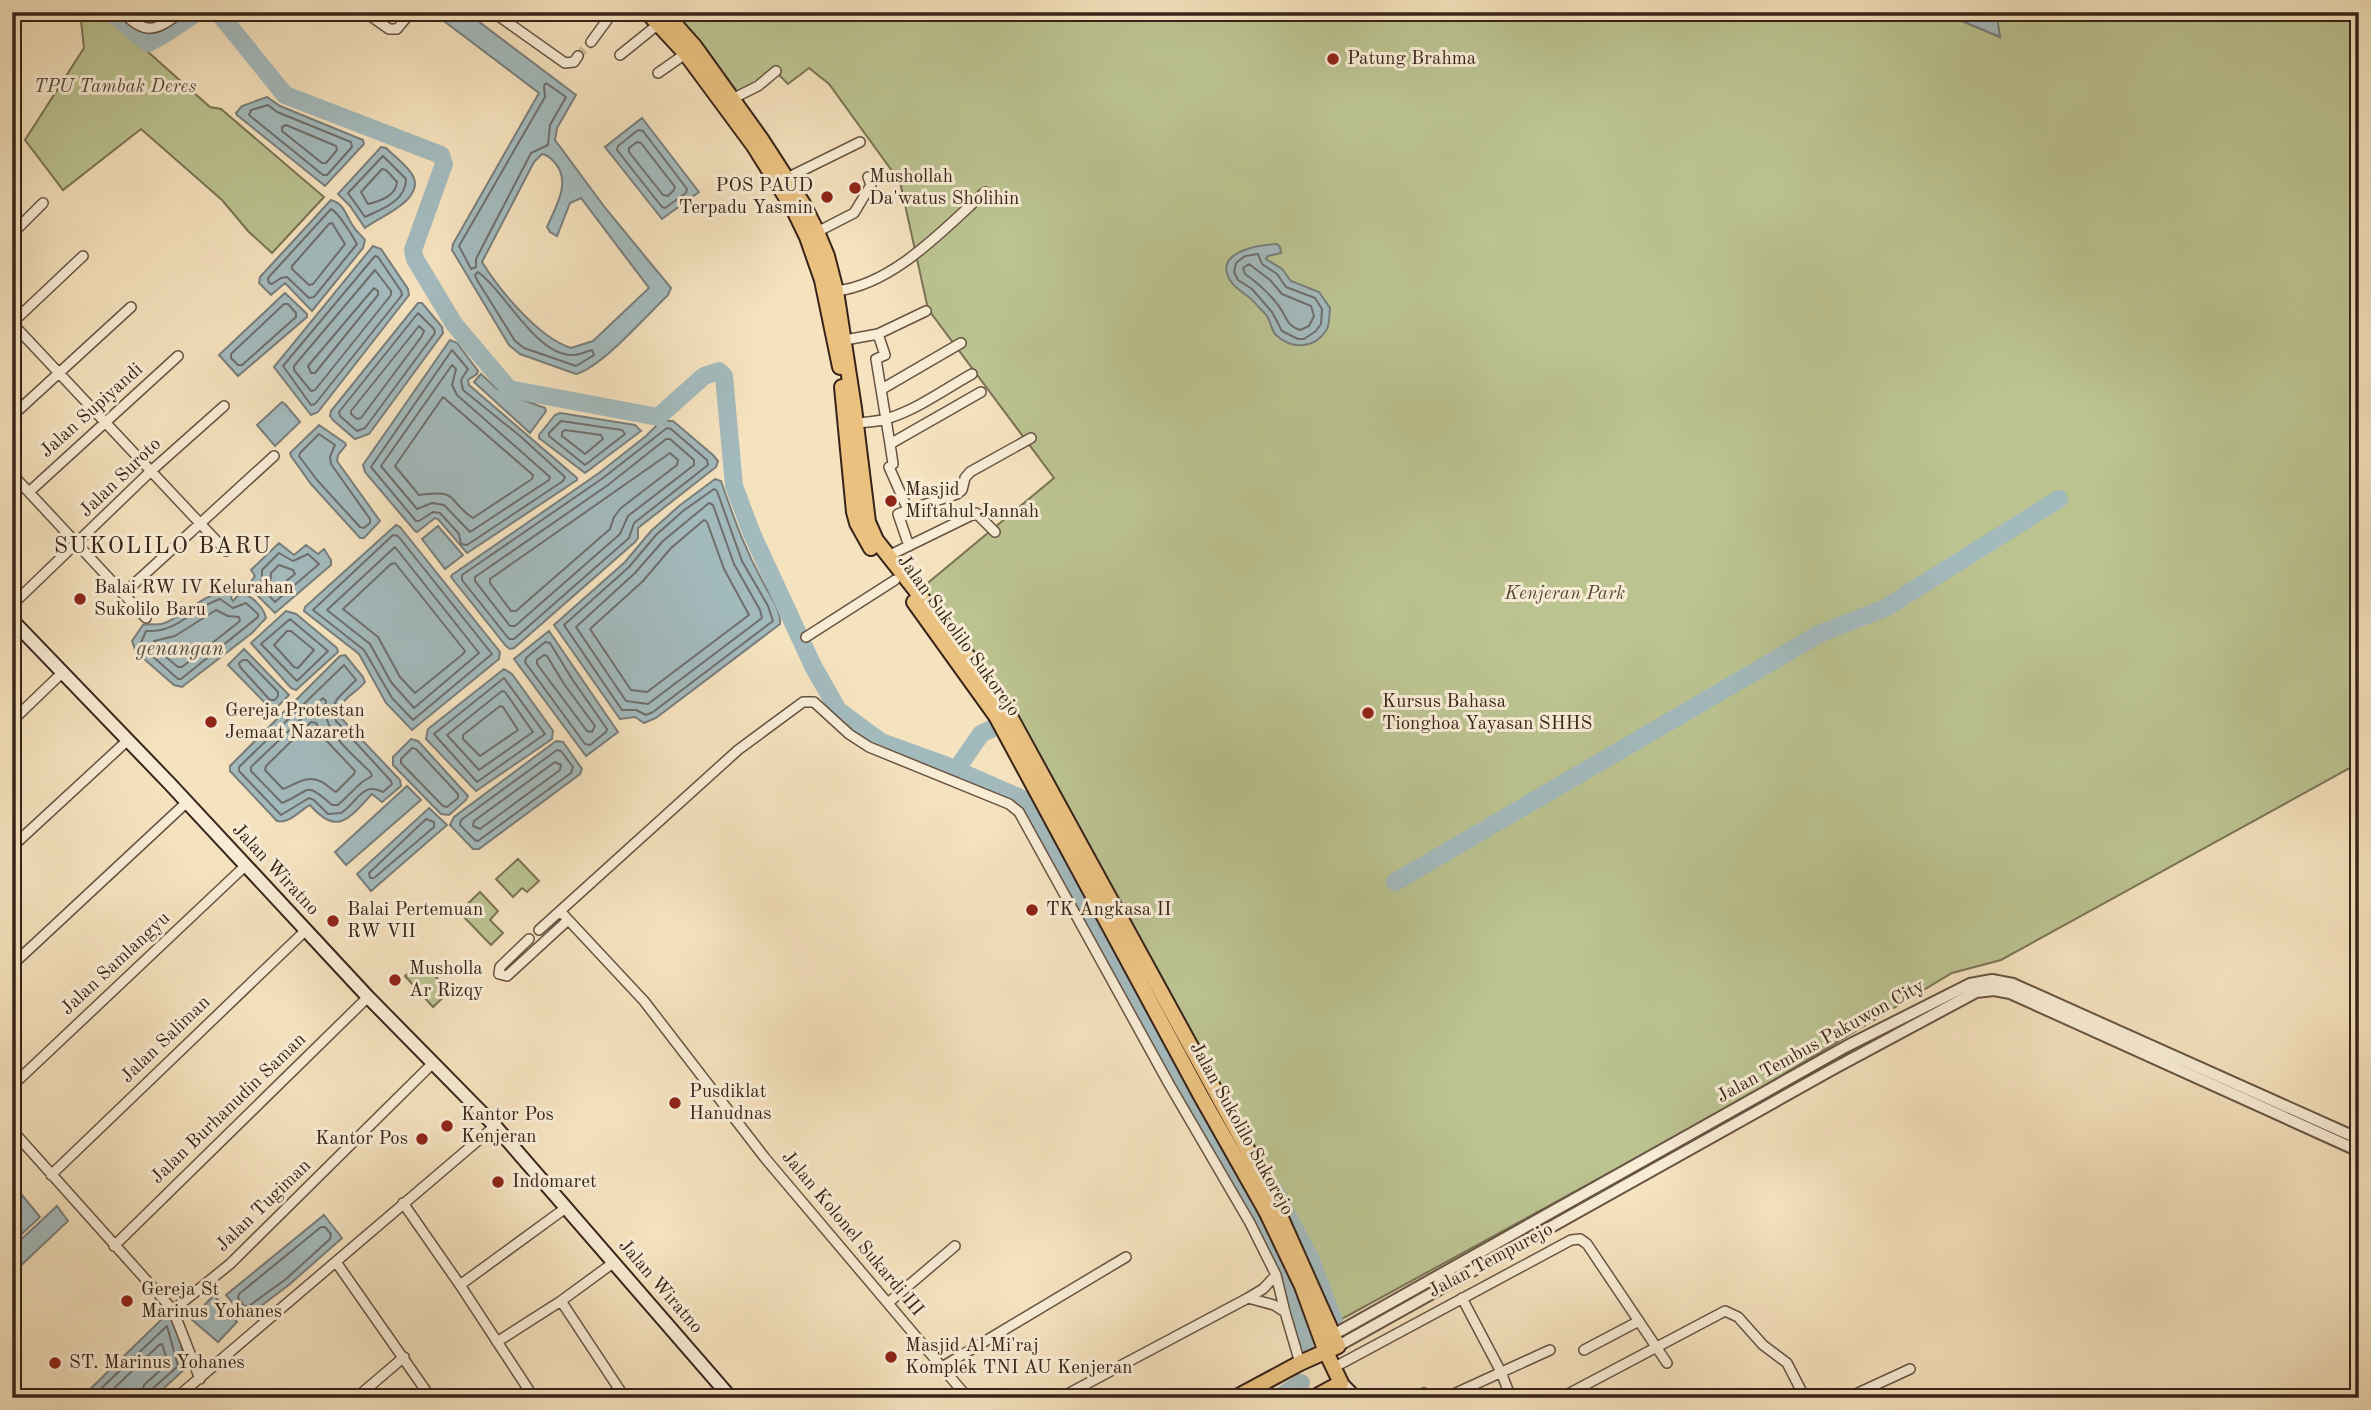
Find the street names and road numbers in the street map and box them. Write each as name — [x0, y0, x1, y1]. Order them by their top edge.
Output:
street label: Jalan Supiyandi — [37, 360, 147, 462]
street label: Jalan Suroto — [77, 435, 165, 521]
street label: Jalan Sukolilo Sukorejo — [893, 552, 1023, 720]
street label: Jalan Wiratno — [228, 820, 322, 920]
street label: Jalan Samlangyu — [58, 909, 174, 1019]
street label: Jalan Tembus Pakuwon City — [1714, 977, 1928, 1107]
street label: Jalan Saliman — [118, 993, 214, 1087]
street label: Jalan Burhanudin Saman — [148, 1030, 310, 1188]
street label: Jalan Sukolilo Sukorejo — [1186, 1039, 1296, 1219]
street label: Jalan Kolonel Sukardi III — [777, 1148, 927, 1320]
street label: Jalan Tugiman — [213, 1156, 315, 1256]
street label: Jalan Tempurejo — [1426, 1220, 1556, 1302]
street label: Jalan Wiratno — [614, 1236, 706, 1338]

